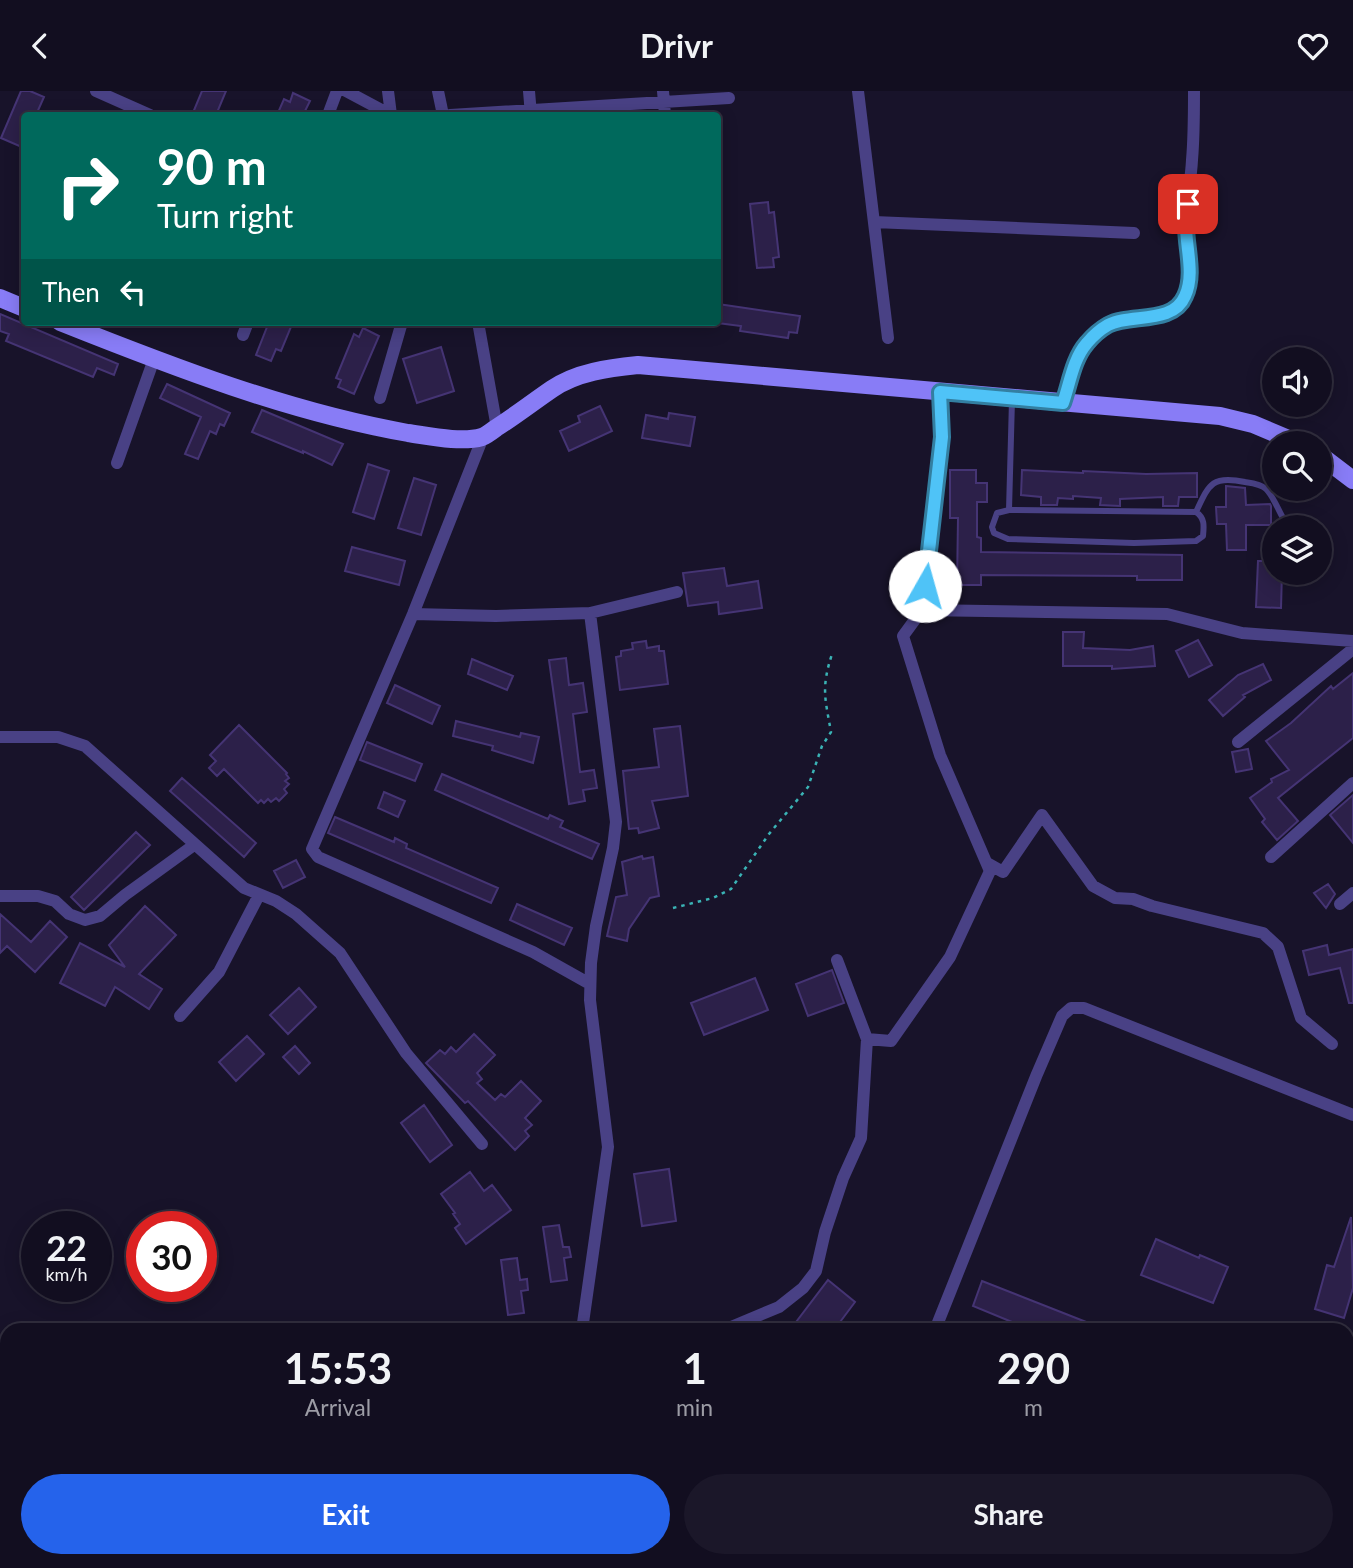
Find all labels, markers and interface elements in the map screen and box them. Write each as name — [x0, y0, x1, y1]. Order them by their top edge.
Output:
text: Drivr — [640, 26, 713, 65]
icon: back — [21, 27, 59, 65]
icon: heart — [1294, 27, 1332, 65]
text: 90 m — [157, 137, 267, 195]
icon: right — [42, 140, 133, 231]
pin — [1158, 174, 1218, 234]
icon: arrive — [1169, 185, 1207, 223]
text: Turn right — [157, 196, 293, 235]
icon: left — [114, 273, 152, 311]
text: Then — [42, 276, 100, 308]
map controls — [1262, 347, 1332, 585]
button: sound — [1262, 347, 1332, 417]
button: search — [1262, 431, 1332, 501]
button: layers — [1262, 515, 1332, 585]
position arrow — [888, 549, 962, 623]
speed limit sign: 30 — [126, 1211, 217, 1302]
text: 22 — [46, 1226, 87, 1268]
text: km/h — [45, 1263, 88, 1285]
text: 15:53 — [284, 1343, 392, 1393]
text: 1 — [682, 1343, 707, 1393]
text: 290 — [997, 1343, 1070, 1393]
text: Arrival — [305, 1393, 371, 1421]
text: min — [676, 1393, 713, 1421]
text: m — [1024, 1393, 1043, 1421]
button: Exit — [21, 1474, 670, 1554]
button: Share — [684, 1474, 1333, 1554]

